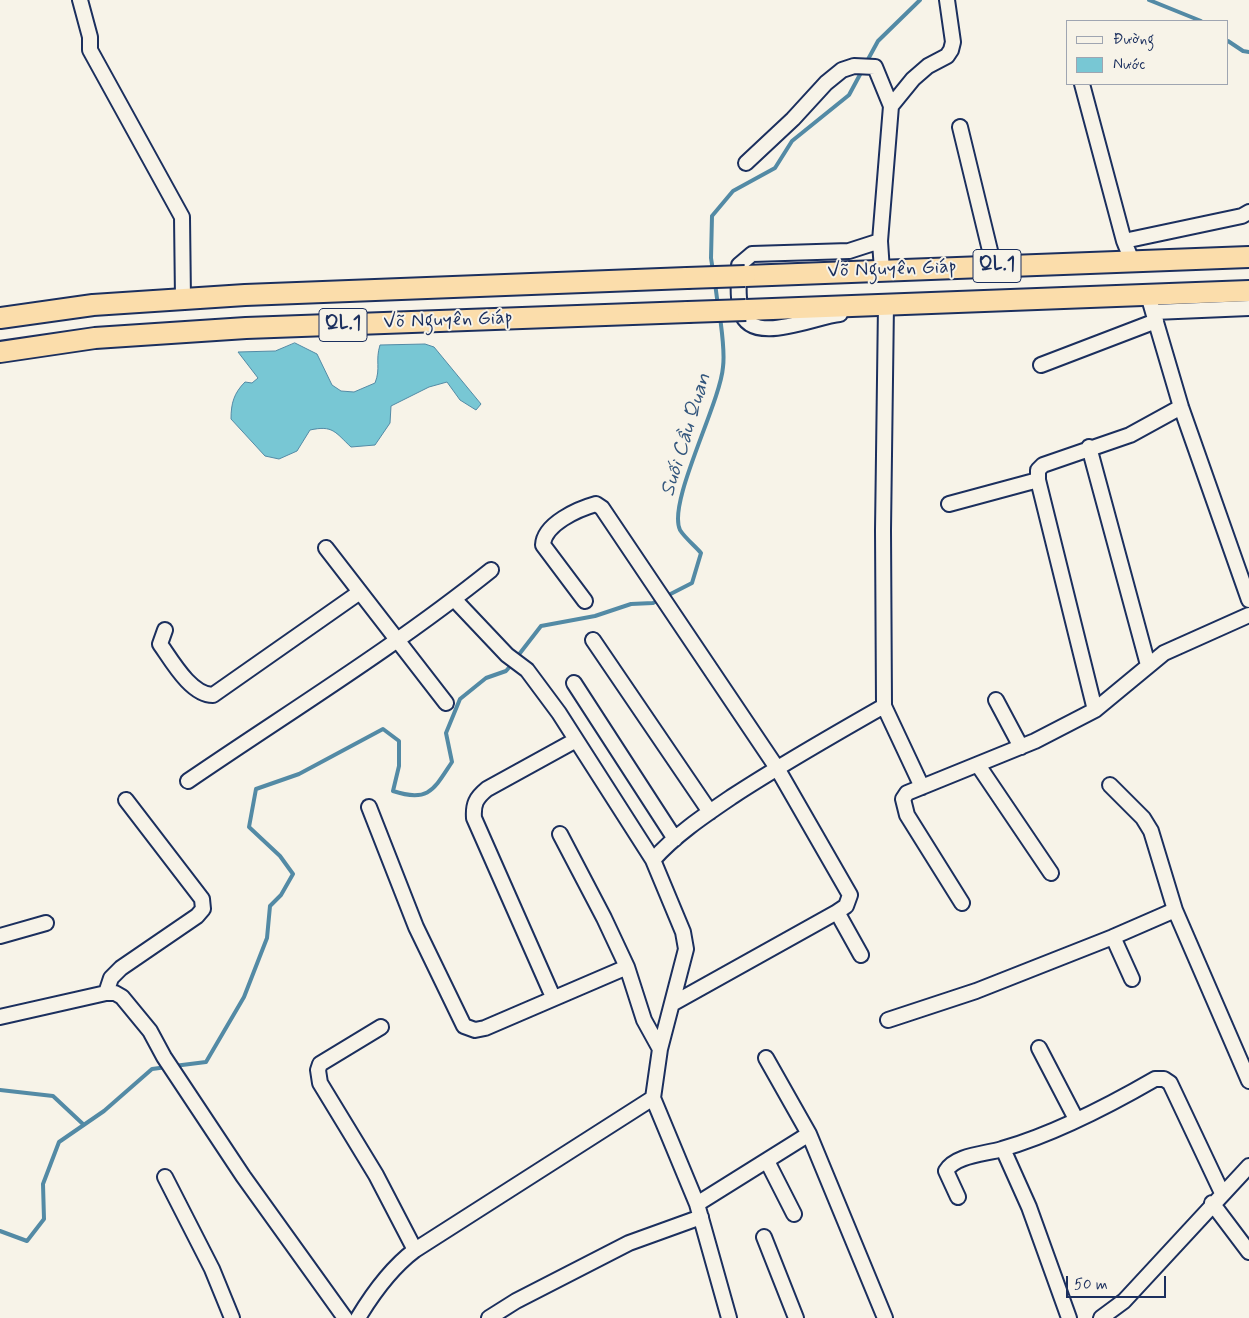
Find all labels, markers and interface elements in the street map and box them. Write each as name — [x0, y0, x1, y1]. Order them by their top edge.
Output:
legend — [1066, 20, 1229, 85]
text: Đường — [1113, 30, 1154, 50]
text: Nước — [1113, 55, 1145, 75]
road number: QL.1 — [973, 250, 1021, 282]
street label: Võ Nguyên Giáp — [827, 256, 957, 284]
street label: Võ Nguyên Giáp — [383, 307, 513, 335]
road number: QL.1 — [319, 308, 367, 342]
water label: Suối Cầu Quan — [656, 370, 718, 500]
scale bar — [1069, 1266, 1169, 1298]
text: 50 m — [1074, 1275, 1108, 1295]

